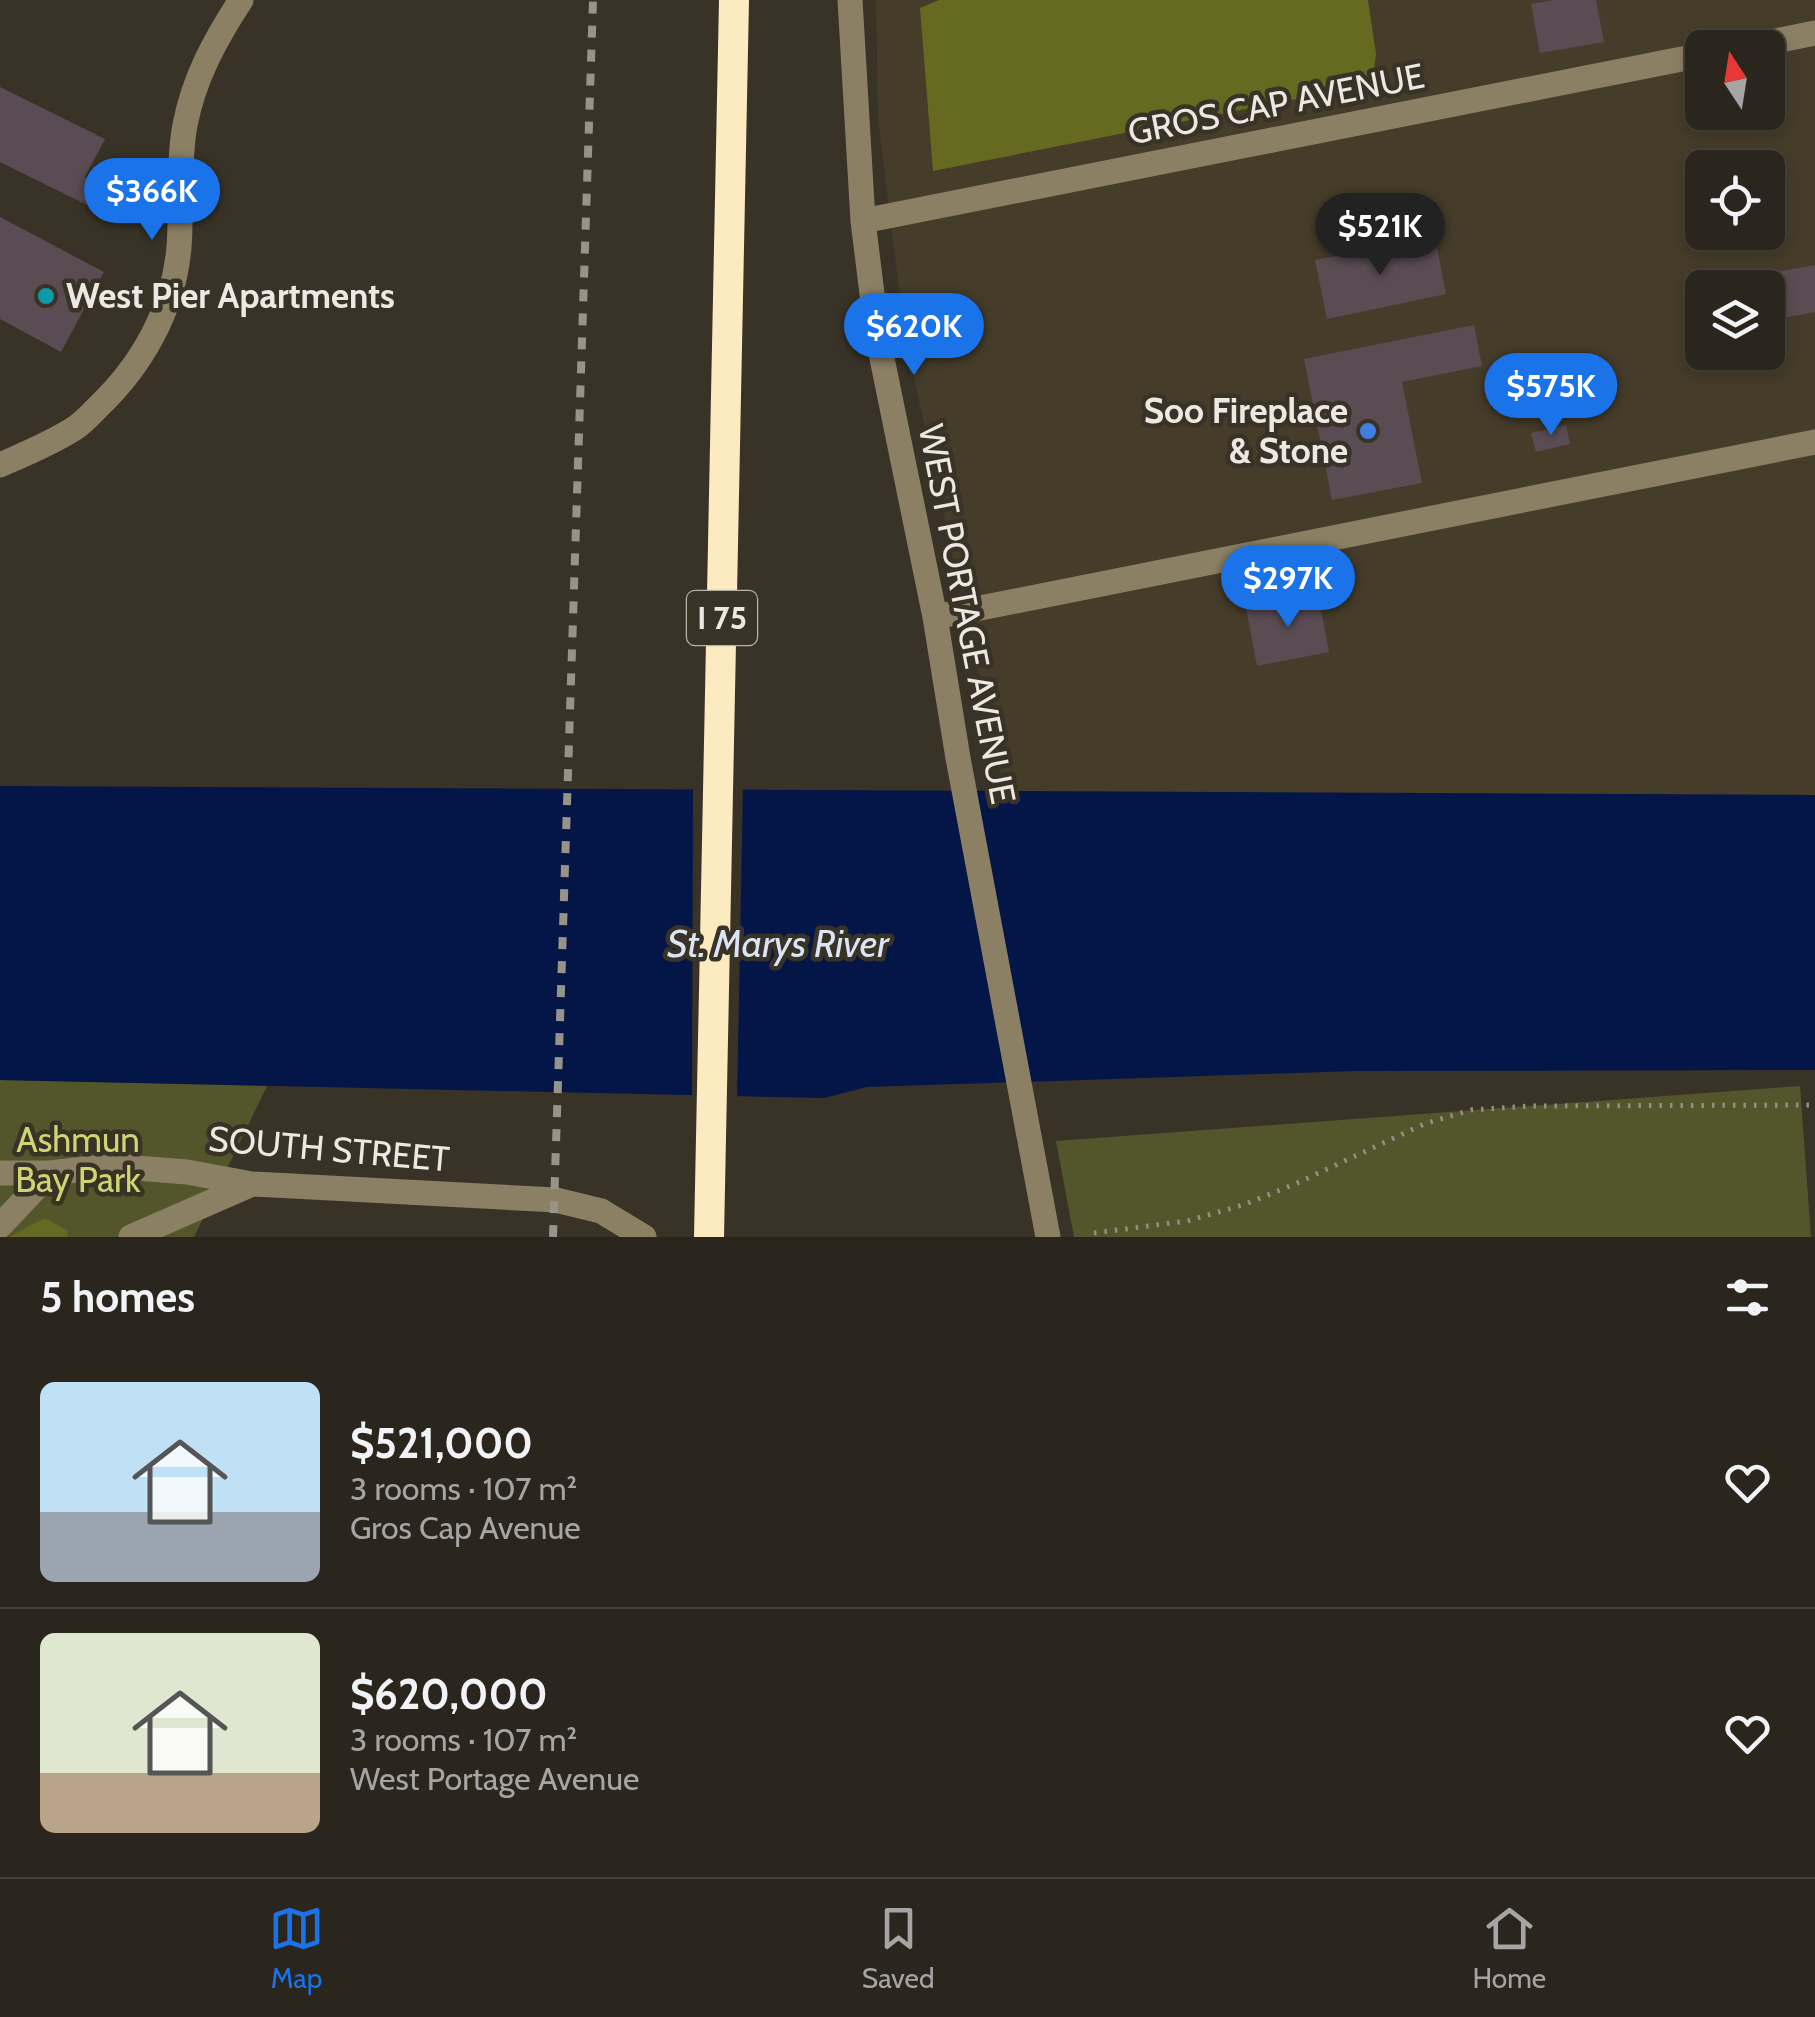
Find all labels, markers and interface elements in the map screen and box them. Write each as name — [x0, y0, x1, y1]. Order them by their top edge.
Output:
north arrow — [1685, 30, 1785, 130]
map controls — [1685, 30, 1785, 370]
street label: GROS CAP AVENUE — [1124, 54, 1428, 153]
button: locate — [1685, 150, 1785, 250]
pin: $366K — [82, 158, 222, 243]
text: $366K — [106, 171, 198, 210]
pin: $521K — [1310, 193, 1450, 278]
text: $521K — [1338, 206, 1422, 245]
button: layers — [1685, 270, 1785, 370]
place label: West Pier Apartments — [66, 274, 395, 317]
marker: West Pier Apartments — [35, 285, 57, 307]
pin: $620K — [844, 293, 984, 378]
text: $620K — [866, 306, 962, 345]
pin: $575K — [1481, 353, 1621, 438]
text: $575K — [1506, 366, 1596, 405]
place label: Soo Fireplace & Stone — [1144, 389, 1348, 472]
street label: WEST PORTAGE AVENUE — [910, 420, 1025, 807]
marker: Soo Fireplace & Stone — [1357, 420, 1379, 442]
pin: $297K — [1218, 545, 1358, 630]
text: $297K — [1243, 558, 1333, 597]
road number: I 75 — [687, 591, 757, 645]
water label: St. Marys River — [667, 920, 890, 967]
street label: SOUTH STREET — [207, 1117, 452, 1180]
park label: Ashmun Bay Park — [15, 1118, 141, 1201]
icon: filters — [1720, 1270, 1775, 1325]
text: 5 homes — [40, 1271, 195, 1323]
text: $521,000 — [350, 1417, 533, 1469]
icon: home — [120, 1422, 240, 1542]
icon: heart — [1720, 1455, 1775, 1510]
text: 3 rooms · 107 m² — [350, 1469, 577, 1508]
text: Gros Cap Avenue — [350, 1508, 581, 1547]
text: $620,000 — [350, 1668, 548, 1720]
icon: home — [120, 1673, 240, 1793]
icon: heart — [1720, 1706, 1775, 1761]
text: 3 rooms · 107 m² — [350, 1720, 577, 1759]
text: West Portage Avenue — [350, 1759, 639, 1798]
tab: Map — [269, 1901, 324, 1995]
tab: Saved — [862, 1901, 935, 1995]
tab: Home — [1472, 1901, 1546, 1995]

